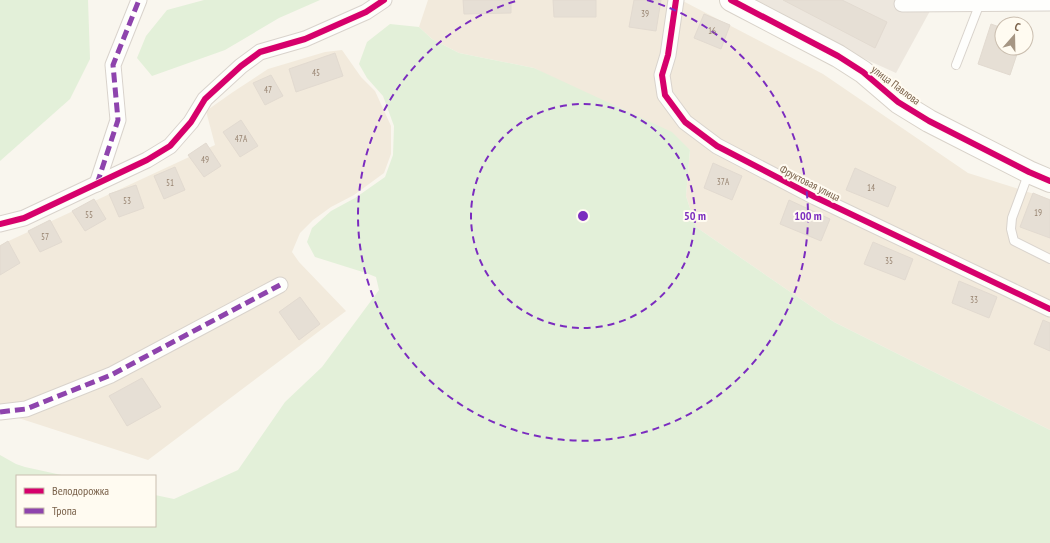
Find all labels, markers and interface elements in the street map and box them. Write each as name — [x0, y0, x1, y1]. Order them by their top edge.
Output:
house number: 39 — [641, 8, 649, 19]
north arrow — [994, 16, 1034, 56]
text: С — [1013, 19, 1022, 34]
house number: 16 — [708, 25, 716, 36]
street label: улица Павлова — [869, 62, 923, 108]
house number: 45 — [312, 67, 320, 78]
house number: 47 — [264, 84, 272, 95]
house number: 47А — [235, 133, 248, 144]
house number: 49 — [201, 154, 209, 165]
street label: Фруктовая улица — [777, 162, 843, 204]
house number: 37А — [717, 176, 730, 187]
house number: 51 — [166, 177, 174, 188]
house number: 14 — [867, 182, 875, 193]
house number: 53 — [123, 195, 131, 206]
house number: 19 — [1034, 207, 1042, 218]
text: 50 m — [684, 208, 706, 223]
text: 100 m — [794, 208, 822, 223]
house number: 55 — [85, 209, 93, 220]
centre of rings — [576, 209, 590, 223]
house number: 57 — [41, 231, 49, 242]
house number: 35 — [885, 255, 893, 266]
house number: 33 — [970, 294, 978, 305]
legend — [16, 475, 156, 527]
text: Велодорожка — [52, 483, 109, 498]
text: Тропа — [52, 503, 77, 518]

